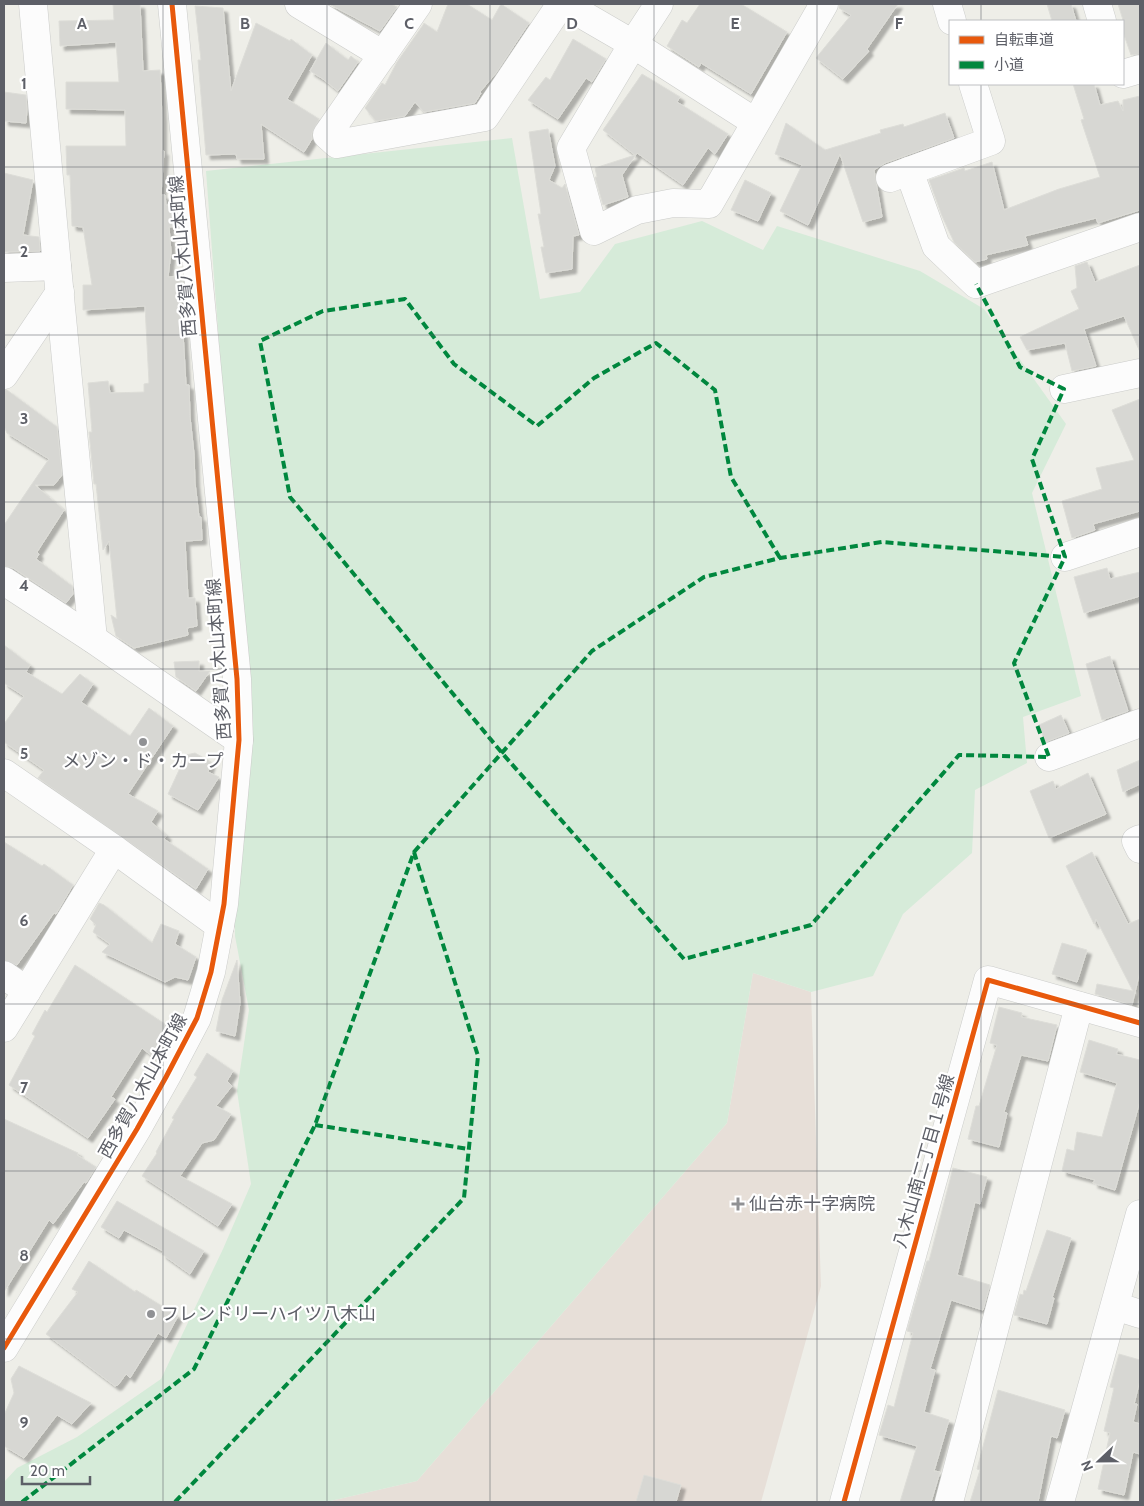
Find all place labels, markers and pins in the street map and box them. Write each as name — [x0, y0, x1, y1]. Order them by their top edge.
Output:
marker: メゾン・ド・カープ — [137, 736, 149, 748]
place label: メゾン・ド・カープ — [63, 750, 223, 772]
place label: 仙台赤十字病院 — [749, 1193, 875, 1215]
marker: 仙台赤十字病院 — [731, 1197, 745, 1211]
place label: フレンドリーハイツ八木山 — [161, 1303, 376, 1325]
marker: フレンドリーハイツ八木山 — [145, 1308, 157, 1320]

